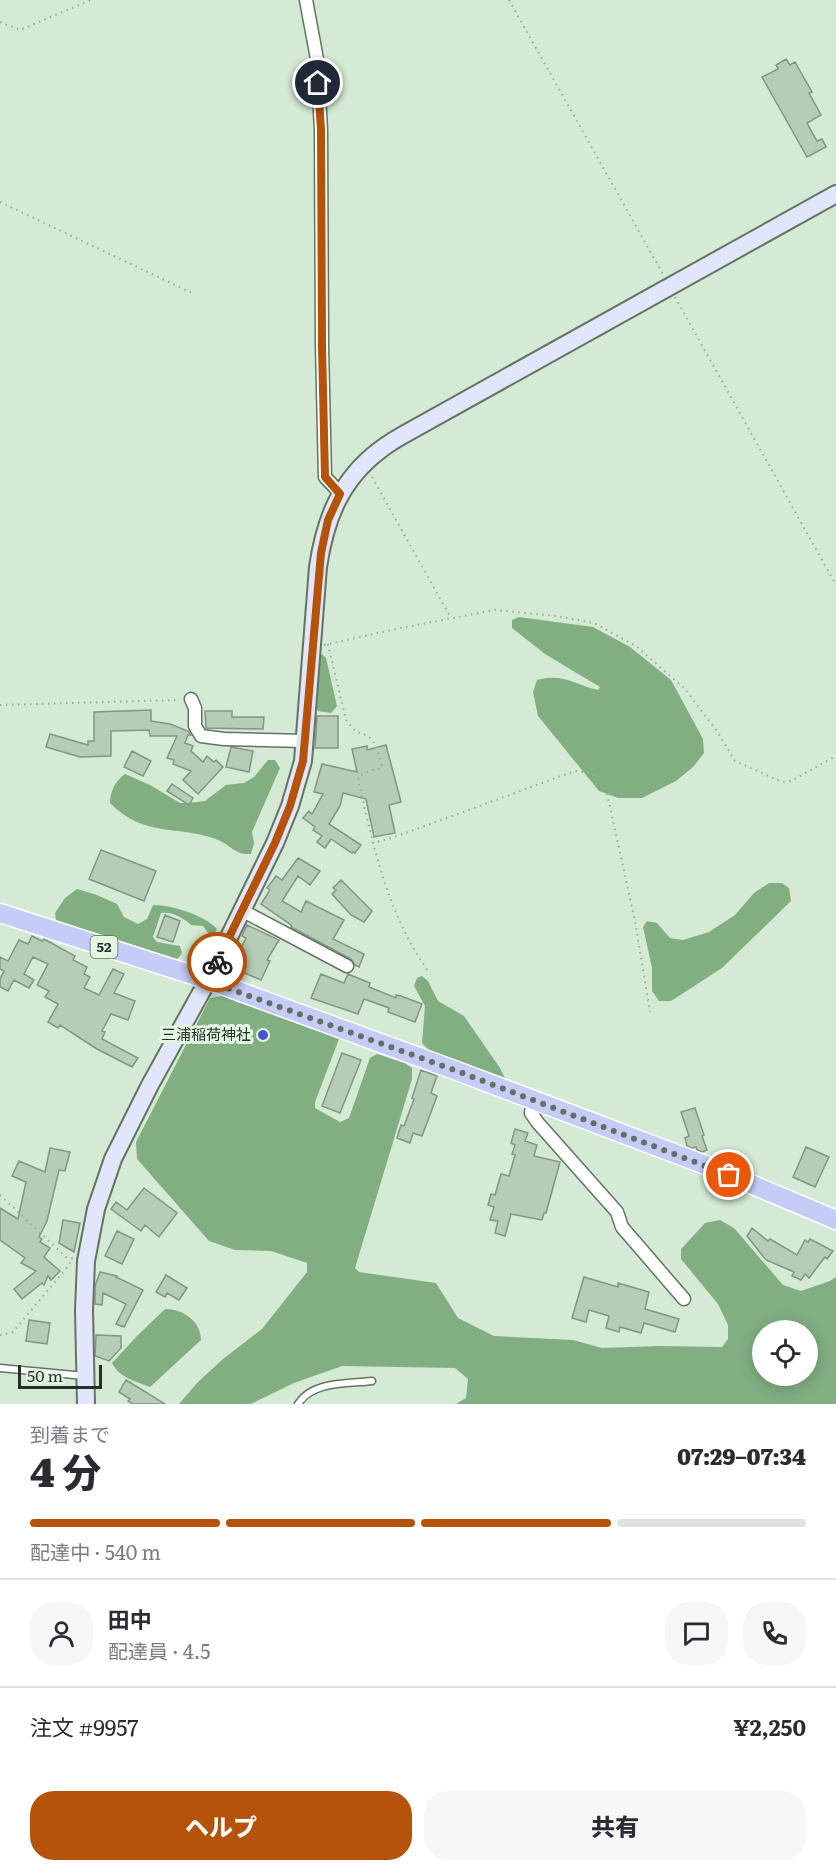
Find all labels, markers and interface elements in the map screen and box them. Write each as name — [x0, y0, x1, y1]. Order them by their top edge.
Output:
pin — [292, 57, 343, 108]
icon: home — [301, 66, 334, 99]
courier — [187, 932, 247, 992]
road number: 52 — [90, 936, 118, 958]
icon: bike — [201, 946, 234, 979]
place label: 三浦稲荷神社 — [161, 1022, 251, 1045]
marker: 三浦稲荷神社 — [256, 1028, 270, 1042]
pin — [703, 1149, 754, 1200]
icon: bag — [712, 1158, 745, 1191]
map controls — [752, 1320, 818, 1386]
button: locate — [752, 1320, 818, 1386]
scale bar — [18, 1362, 102, 1390]
text: 50 m — [27, 1363, 63, 1387]
text: 到着まで — [30, 1418, 110, 1448]
text: 07:29–07:34 — [677, 1439, 806, 1472]
text: 4 分 — [30, 1441, 102, 1499]
text: 配達中 · 540 m — [30, 1536, 161, 1566]
button: person — [30, 1602, 93, 1665]
text: 田中 — [108, 1602, 152, 1635]
button: chat — [665, 1602, 728, 1665]
button: phone — [743, 1602, 806, 1665]
text: 配達員 · 4.5 — [108, 1635, 211, 1665]
text: 注文 #9957 — [30, 1710, 138, 1743]
text: ¥2,250 — [733, 1710, 806, 1743]
button: ヘルプ — [30, 1791, 412, 1860]
button: 共有 — [424, 1791, 806, 1860]

